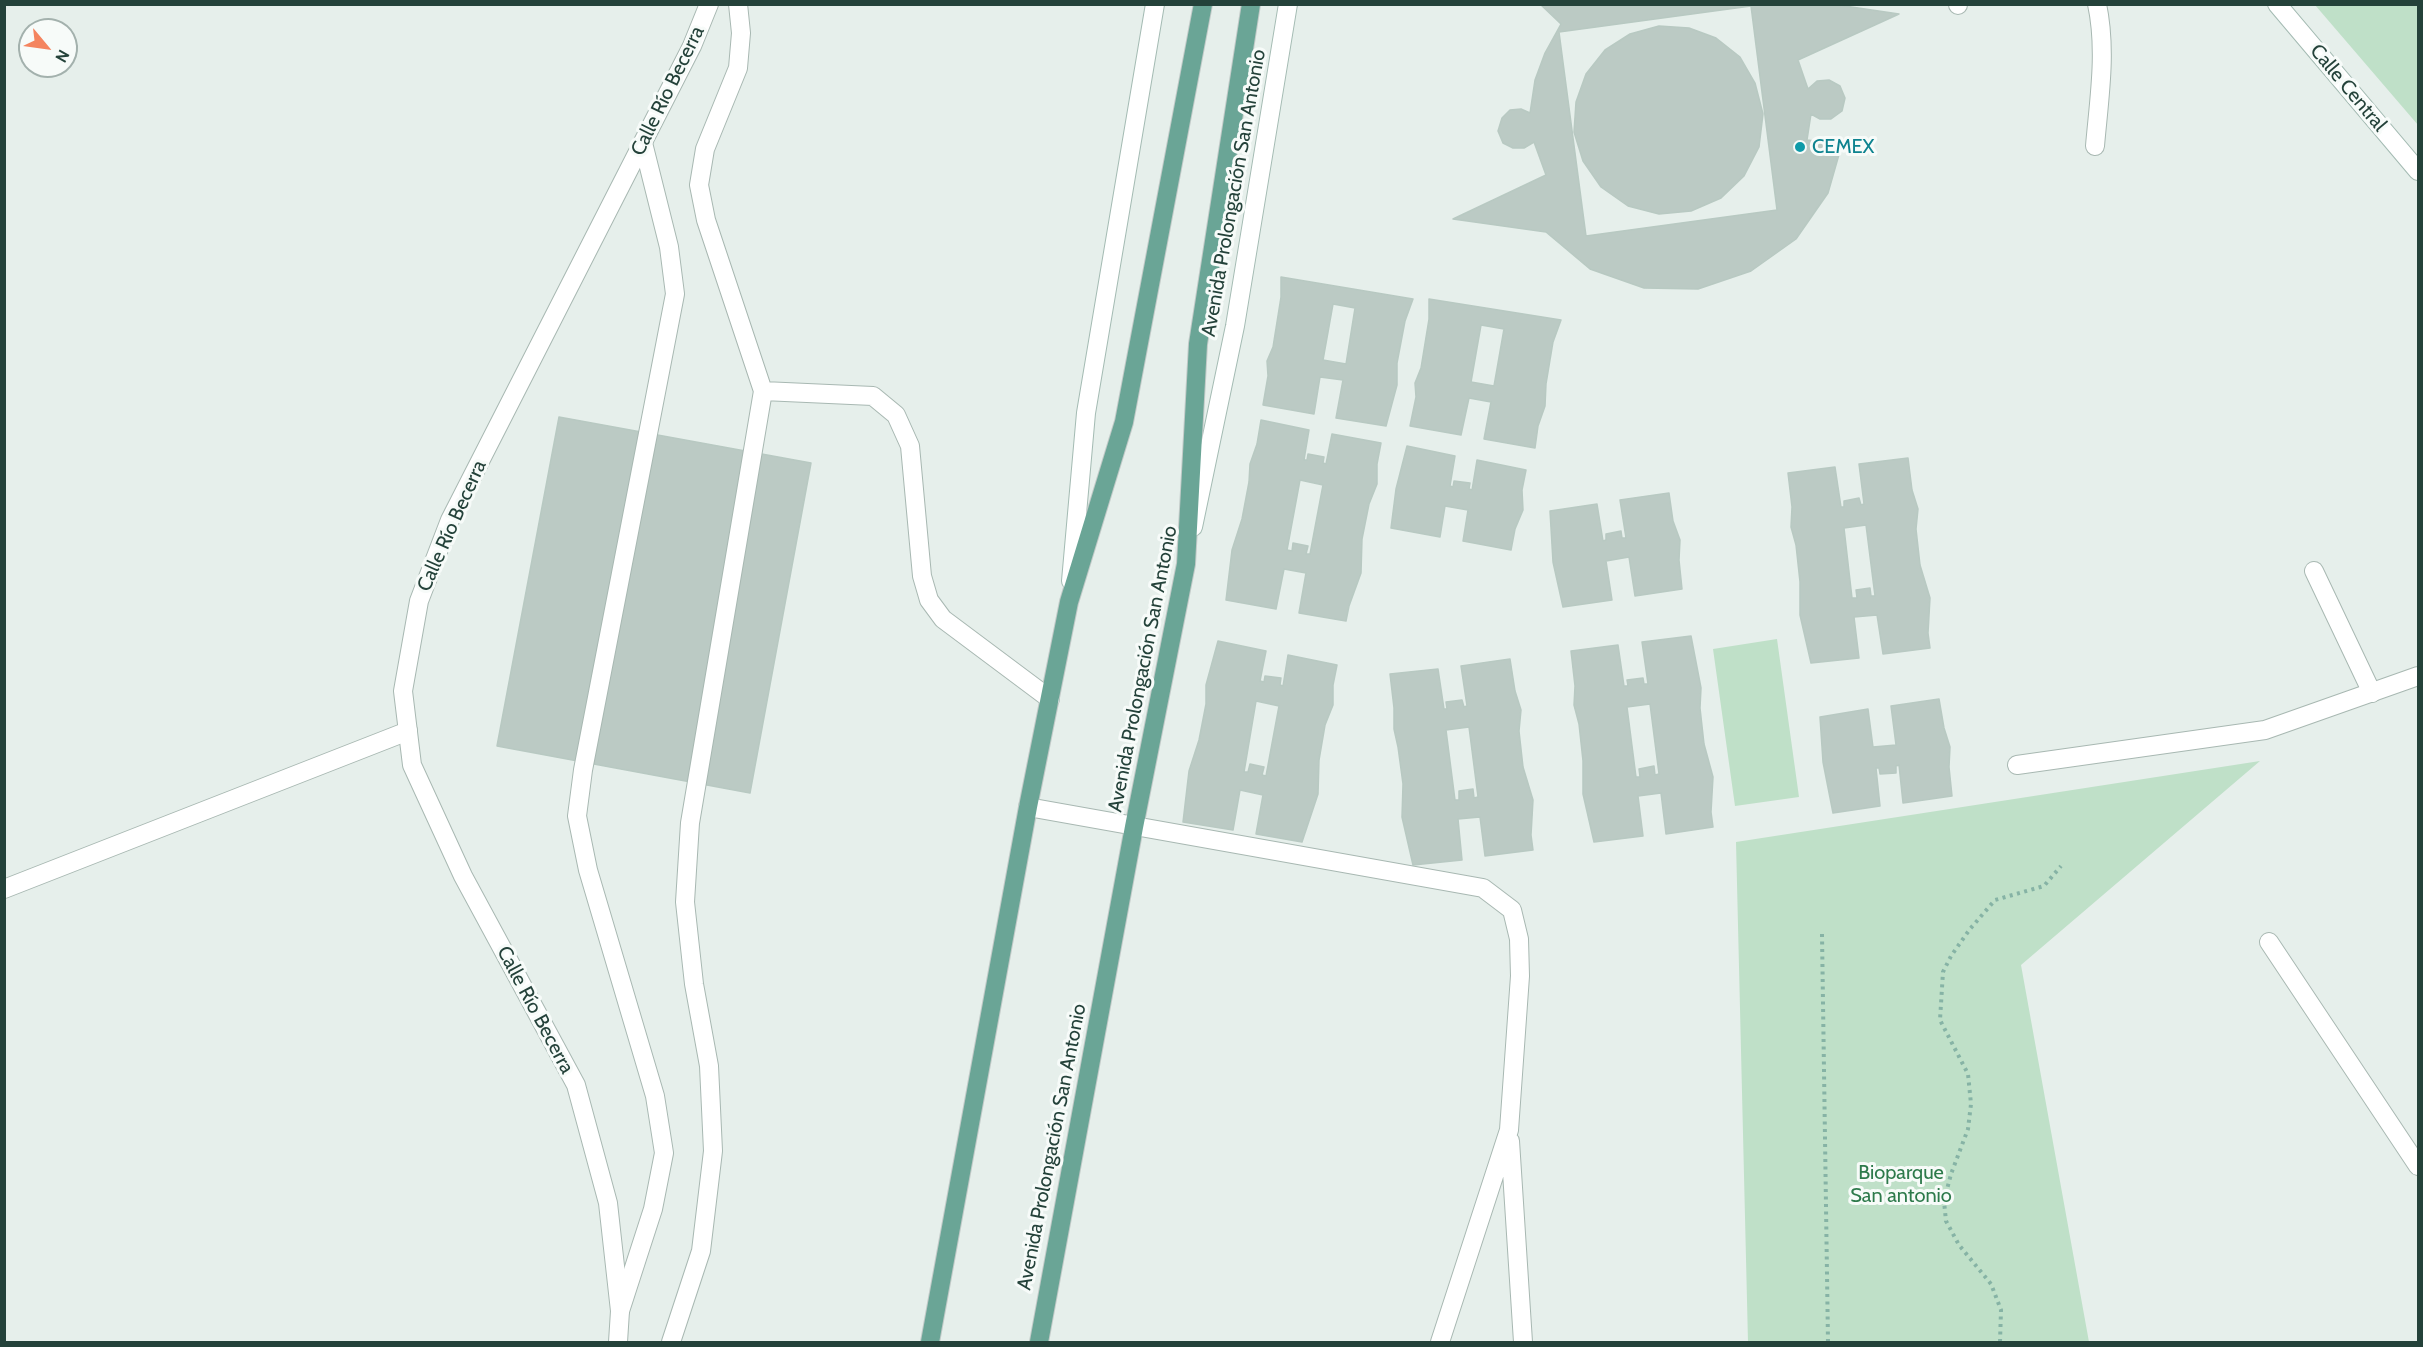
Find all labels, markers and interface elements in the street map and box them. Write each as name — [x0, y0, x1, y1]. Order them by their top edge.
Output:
north arrow — [18, 18, 78, 78]
street label: Calle Río Becerra — [626, 22, 710, 160]
street label: Calle Central — [2305, 39, 2391, 137]
text: N — [51, 46, 73, 66]
street label: Avenida Prolongación San Antonio — [1197, 48, 1271, 338]
place label: CEMEX — [1812, 135, 1874, 159]
marker: CEMEX — [1793, 140, 1807, 154]
street label: Calle Río Becerra — [412, 457, 492, 595]
street label: Avenida Prolongación San Antonio — [1103, 524, 1183, 814]
street label: Calle Río Becerra — [491, 942, 579, 1078]
street label: Avenida Prolongación San Antonio — [1012, 1002, 1092, 1292]
park label: Bioparque San antonio — [1850, 1161, 1952, 1208]

